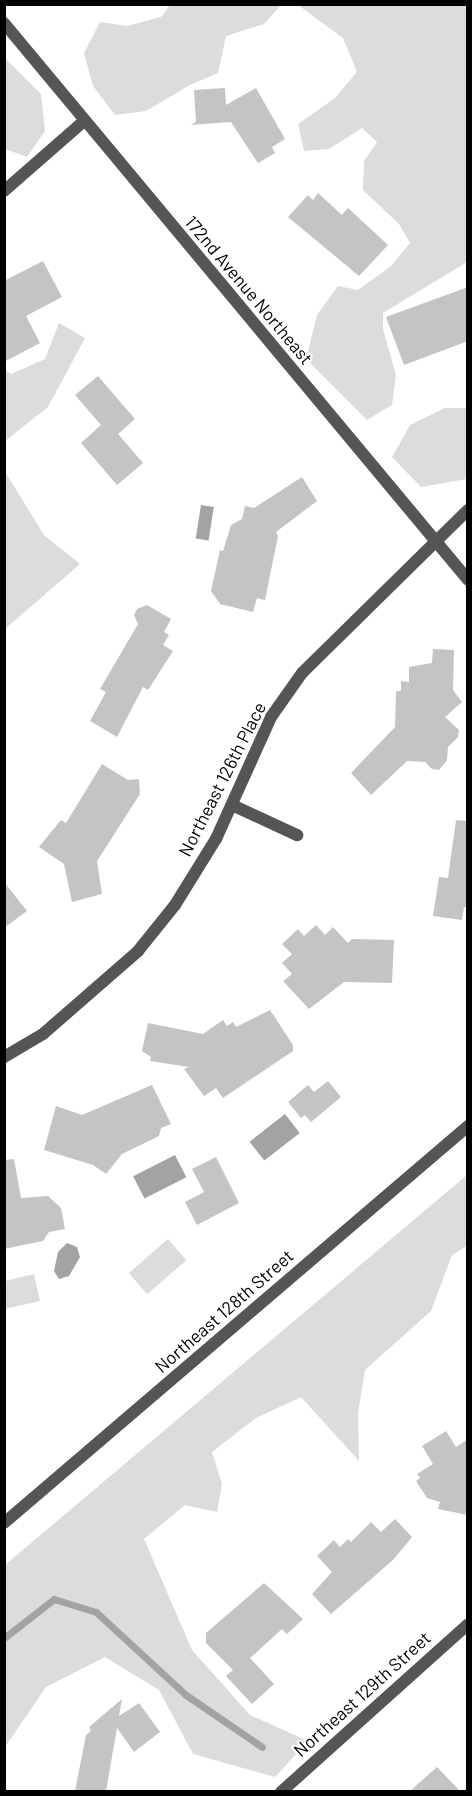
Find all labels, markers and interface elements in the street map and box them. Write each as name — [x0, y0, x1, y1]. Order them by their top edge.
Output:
street label: 172nd Avenue Northeast — [181, 211, 317, 369]
street label: Northeast 126th Place — [174, 698, 270, 860]
street label: Northeast 128th Street — [150, 1245, 298, 1377]
street label: Northeast 129th Street — [289, 1627, 435, 1761]

